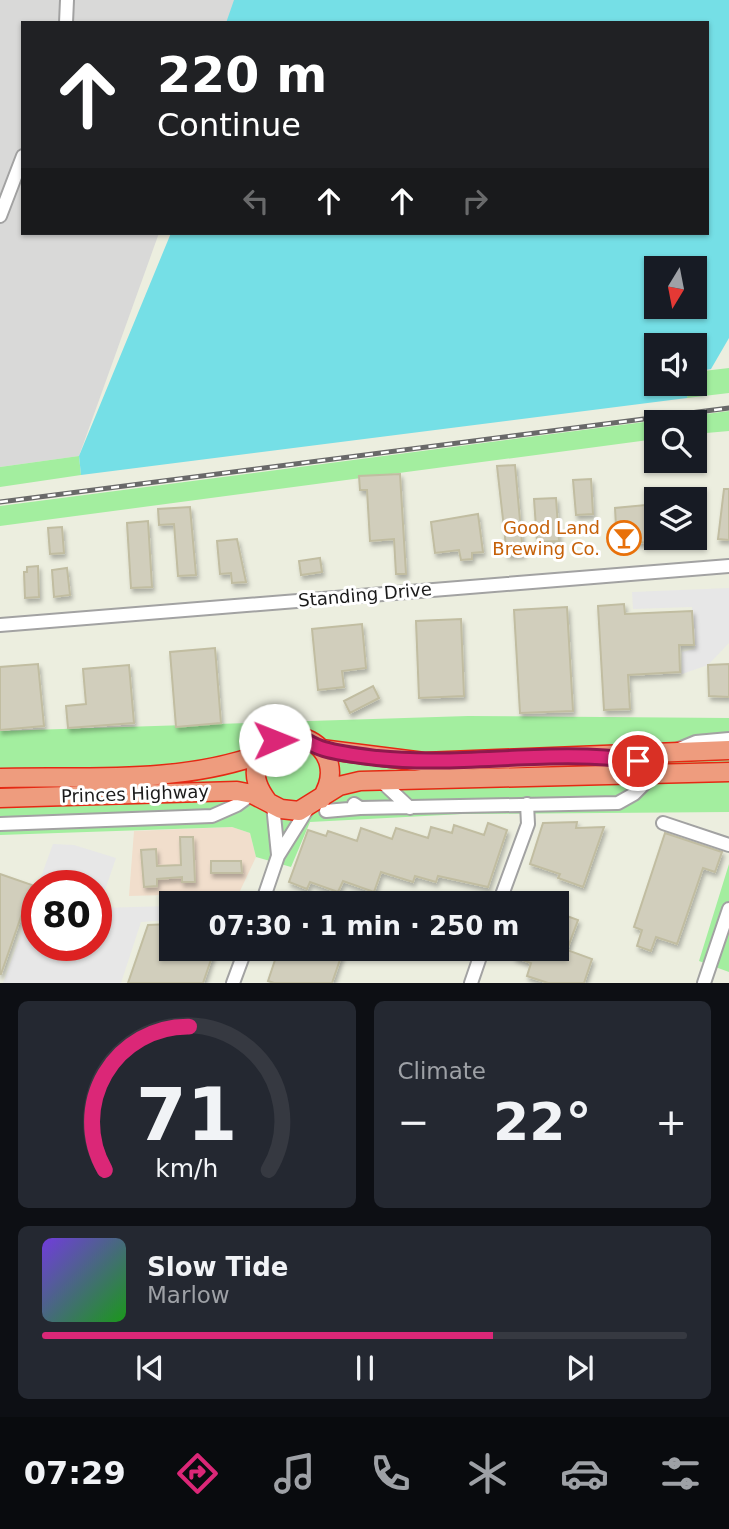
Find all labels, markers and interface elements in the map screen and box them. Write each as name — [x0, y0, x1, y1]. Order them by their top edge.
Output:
text: 220 m — [157, 47, 327, 104]
icon: ahead — [42, 49, 133, 140]
text: Continue — [157, 106, 301, 144]
icon: left — [237, 182, 275, 220]
icon: ahead — [310, 182, 348, 220]
icon: ahead — [383, 182, 421, 220]
icon: right — [456, 182, 494, 220]
north arrow — [644, 256, 707, 318]
map controls — [644, 256, 707, 550]
button: sound — [644, 333, 707, 396]
button: search — [644, 410, 707, 473]
button: layers — [644, 487, 707, 550]
place label: Good Land Brewing Co. — [492, 517, 600, 559]
bar icon: Good Land Brewing Co. — [605, 519, 643, 557]
street label: Standing Drive — [297, 578, 433, 611]
position arrow — [238, 703, 312, 777]
pin — [608, 731, 668, 791]
icon: arrive — [619, 742, 657, 780]
street label: Princes Highway — [61, 780, 210, 807]
speed limit sign: 80 — [21, 870, 112, 961]
text: 07:30 · 1 min · 250 m — [209, 911, 519, 941]
text: Climate — [398, 1058, 486, 1084]
text: 71 — [136, 1073, 237, 1158]
text: 22° — [493, 1092, 591, 1152]
text: − — [398, 1100, 429, 1144]
text: + — [655, 1100, 687, 1144]
text: km/h — [155, 1154, 218, 1183]
text: Slow Tide — [147, 1252, 288, 1282]
text: Marlow — [147, 1282, 230, 1308]
icon: previous — [131, 1349, 169, 1387]
icon: pause — [346, 1349, 384, 1387]
icon: next — [561, 1349, 599, 1387]
icon: directions — [173, 1449, 222, 1498]
icon: music — [270, 1449, 319, 1498]
icon: phone — [366, 1449, 415, 1498]
icon: climate — [463, 1449, 512, 1498]
icon: car — [560, 1449, 609, 1498]
icon: filters — [656, 1449, 705, 1498]
text: 07:29 — [24, 1454, 126, 1492]

